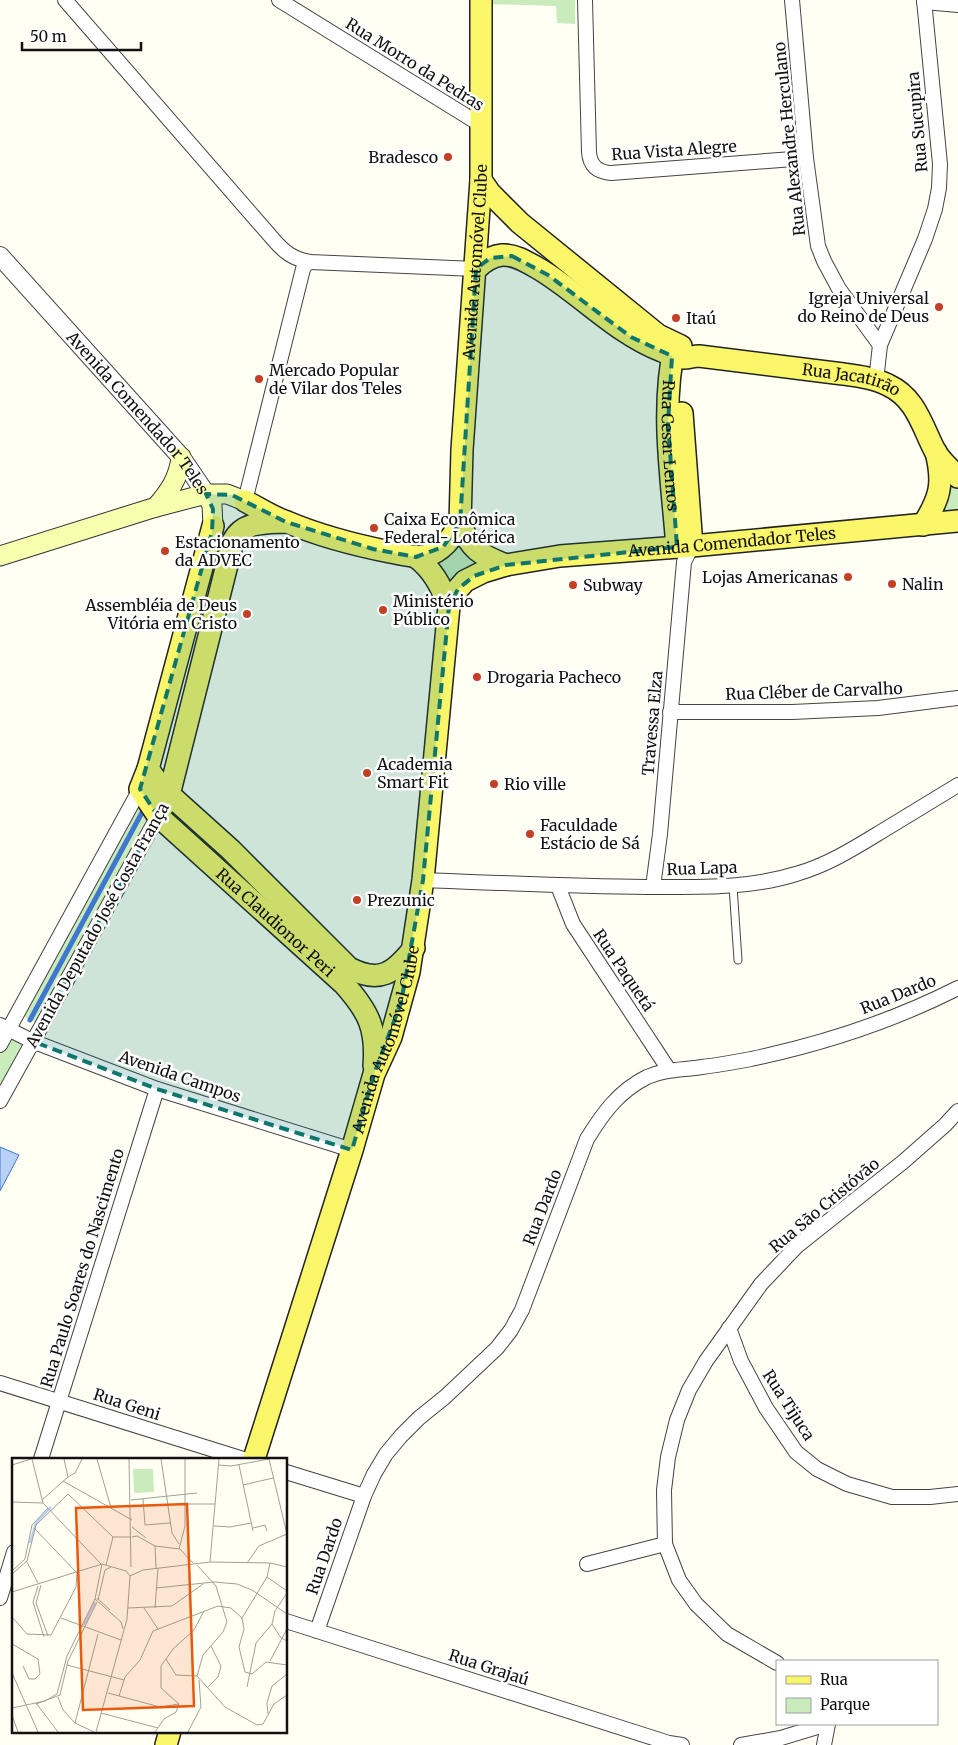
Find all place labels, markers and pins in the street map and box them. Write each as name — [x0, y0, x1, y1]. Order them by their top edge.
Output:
place label: Bradesco — [368, 147, 438, 167]
marker: Bradesco — [442, 151, 454, 163]
place label: Igreja Universal do Reino de Deus — [797, 288, 929, 326]
marker: Igreja Universal do Reino de Deus — [933, 301, 945, 313]
place label: Itaú — [686, 308, 716, 328]
marker: Itaú — [670, 312, 682, 324]
place label: Mercado Popular de Vilar dos Teles — [269, 360, 402, 398]
marker: Mercado Popular de Vilar dos Teles — [253, 373, 265, 385]
place label: Caixa Econômica Federal- Lotérica — [384, 509, 516, 547]
marker: Caixa Econômica Federal- Lotérica — [368, 522, 380, 534]
place label: Estacionamento da ADVEC — [175, 532, 300, 570]
marker: Estacionamento da ADVEC — [159, 545, 171, 557]
place label: Lojas Americanas — [702, 567, 838, 587]
marker: Lojas Americanas — [842, 571, 854, 583]
place label: Nalin — [902, 574, 944, 594]
place label: Subway — [583, 575, 643, 595]
marker: Nalin — [886, 578, 898, 590]
marker: Subway — [567, 579, 579, 591]
place label: Ministério Público — [393, 591, 474, 629]
place label: Assembléia de Deus Vitória em Cristo — [84, 595, 237, 633]
marker: Ministério Público — [377, 604, 389, 616]
marker: Assembléia de Deus Vitória em Cristo — [241, 608, 253, 620]
place label: Drogaria Pacheco — [487, 667, 621, 687]
marker: Drogaria Pacheco — [471, 671, 483, 683]
place label: Academia Smart Fit — [376, 754, 453, 792]
marker: Academia Smart Fit — [361, 767, 373, 779]
place label: Rio ville — [504, 774, 566, 794]
marker: Rio ville — [488, 778, 500, 790]
place label: Faculdade Estácio de Sá — [540, 815, 640, 853]
marker: Faculdade Estácio de Sá — [524, 828, 536, 840]
place label: Prezunic — [367, 890, 435, 910]
marker: Prezunic — [351, 894, 363, 906]

